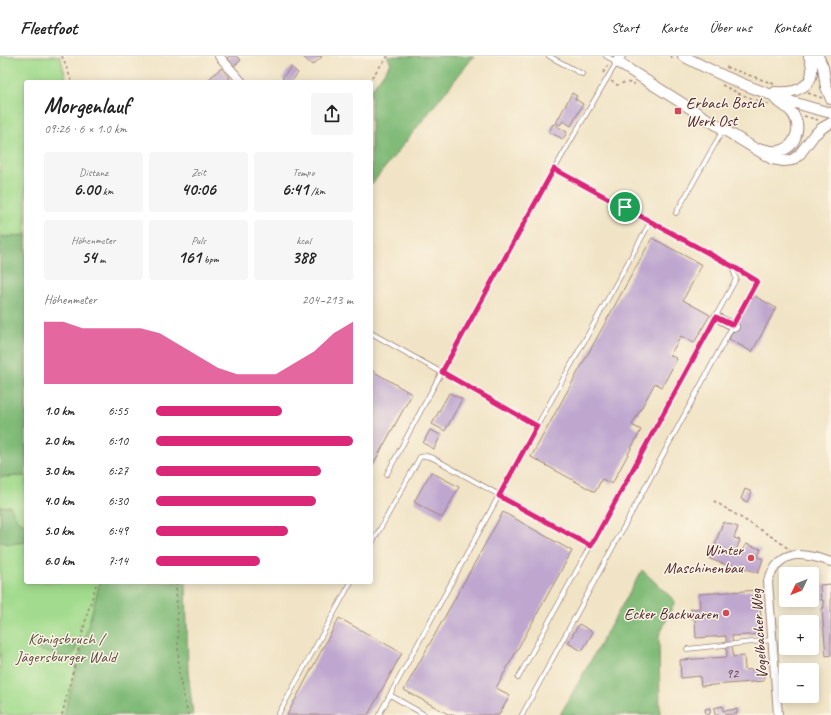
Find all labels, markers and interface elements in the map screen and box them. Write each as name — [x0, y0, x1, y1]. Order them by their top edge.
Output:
text: Fleetfoot — [20, 16, 77, 40]
text: Start — [611, 19, 639, 36]
text: Karte — [661, 19, 687, 36]
text: Über uns — [709, 19, 751, 36]
text: Kontakt — [773, 19, 811, 36]
text: Morgenlauf — [44, 92, 129, 120]
button: share — [311, 93, 353, 135]
place label: Erbach Bosch Werk Ost — [686, 93, 766, 131]
marker: Erbach Bosch Werk Ost — [673, 106, 683, 116]
text: 09:26 · 6 × 1.0 km — [44, 121, 127, 137]
text: Distanz — [79, 165, 108, 179]
text: Zeit — [191, 165, 206, 179]
text: Tempo — [293, 165, 314, 179]
text: 6.00 — [73, 179, 100, 200]
text: 40:06 — [181, 179, 216, 200]
text: 6:41 — [282, 179, 308, 200]
text: km — [100, 184, 114, 198]
text: /km — [308, 184, 325, 198]
pin — [608, 190, 642, 224]
icon: arrive — [614, 196, 636, 218]
text: Höhenmeter — [71, 233, 116, 247]
text: Puls — [191, 233, 206, 247]
text: kcal — [296, 233, 311, 247]
text: 54 — [82, 247, 97, 268]
text: 161 — [178, 247, 201, 268]
text: 388 — [292, 247, 315, 268]
text: m — [97, 252, 105, 266]
text: bpm — [201, 252, 219, 266]
text: Höhenmeter — [44, 292, 97, 308]
text: 204–213 m — [302, 292, 353, 308]
text: 1.0 km — [44, 403, 74, 419]
text: 6:55 — [108, 403, 128, 419]
text: 2.0 km — [44, 433, 74, 449]
text: 6:10 — [108, 433, 128, 449]
text: 3.0 km — [44, 463, 74, 479]
text: 6:27 — [108, 463, 128, 479]
text: 4.0 km — [44, 493, 74, 509]
text: 6:30 — [108, 493, 128, 509]
text: 5.0 km — [44, 523, 74, 539]
text: 6:49 — [108, 523, 128, 539]
place label: Winter Maschinenbau — [664, 540, 744, 578]
text: 6.0 km — [44, 553, 75, 569]
text: 7:14 — [108, 553, 128, 569]
marker: Winter Maschinenbau — [746, 553, 756, 563]
north arrow — [779, 567, 819, 607]
map controls — [779, 567, 819, 703]
street label: Vogelbacher Weg — [746, 587, 772, 680]
place label: Ecker Backwaren — [624, 604, 719, 624]
marker: Ecker Backwaren — [721, 608, 731, 618]
button: + — [779, 615, 819, 655]
park label: Königsbruch / Jägersburger Wald — [15, 629, 119, 667]
button: − — [779, 663, 819, 703]
house number: 92 — [726, 665, 740, 682]

